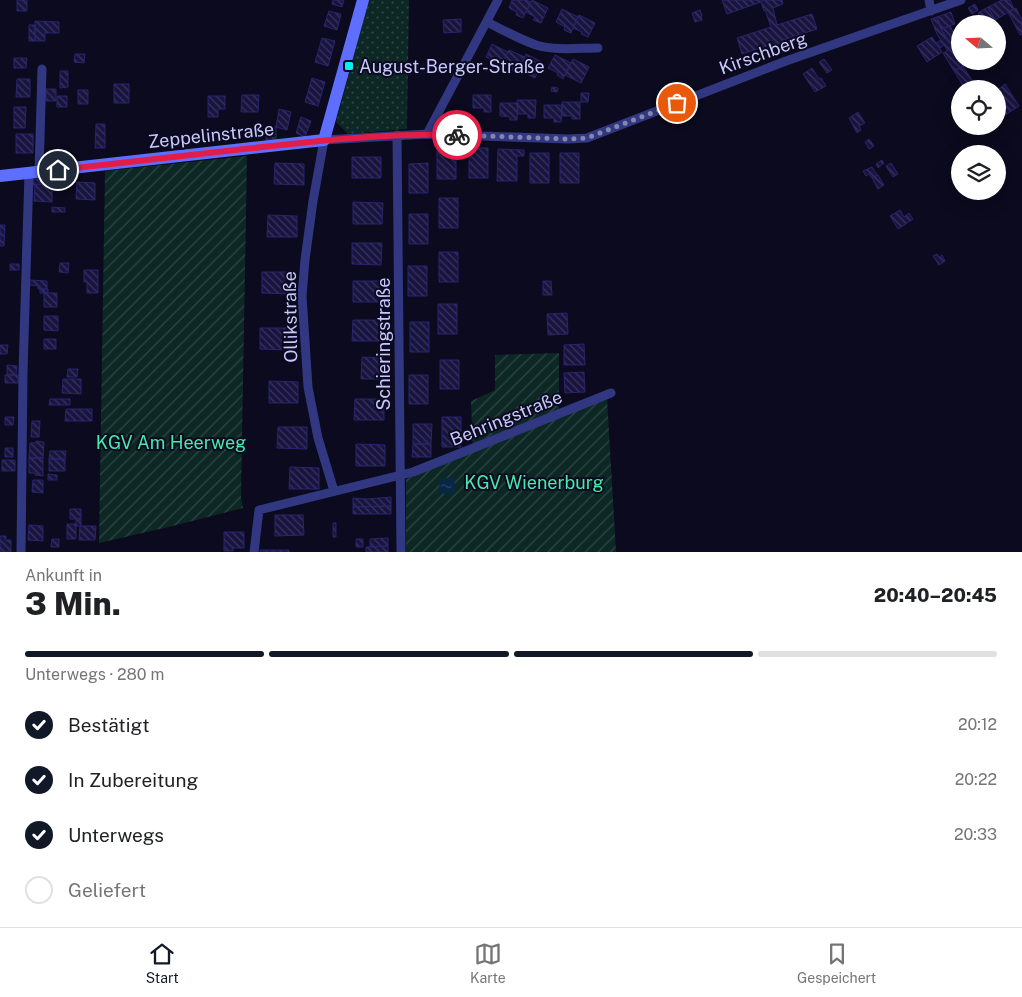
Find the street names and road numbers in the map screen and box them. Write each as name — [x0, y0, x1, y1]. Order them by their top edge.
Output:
street label: Kirschberg — [716, 27, 810, 79]
street label: Zeppelinstraße — [147, 118, 275, 152]
street label: Ollikstraße — [279, 271, 301, 363]
street label: Schieringstraße — [373, 277, 394, 411]
street label: Behringstraße — [447, 386, 565, 450]

